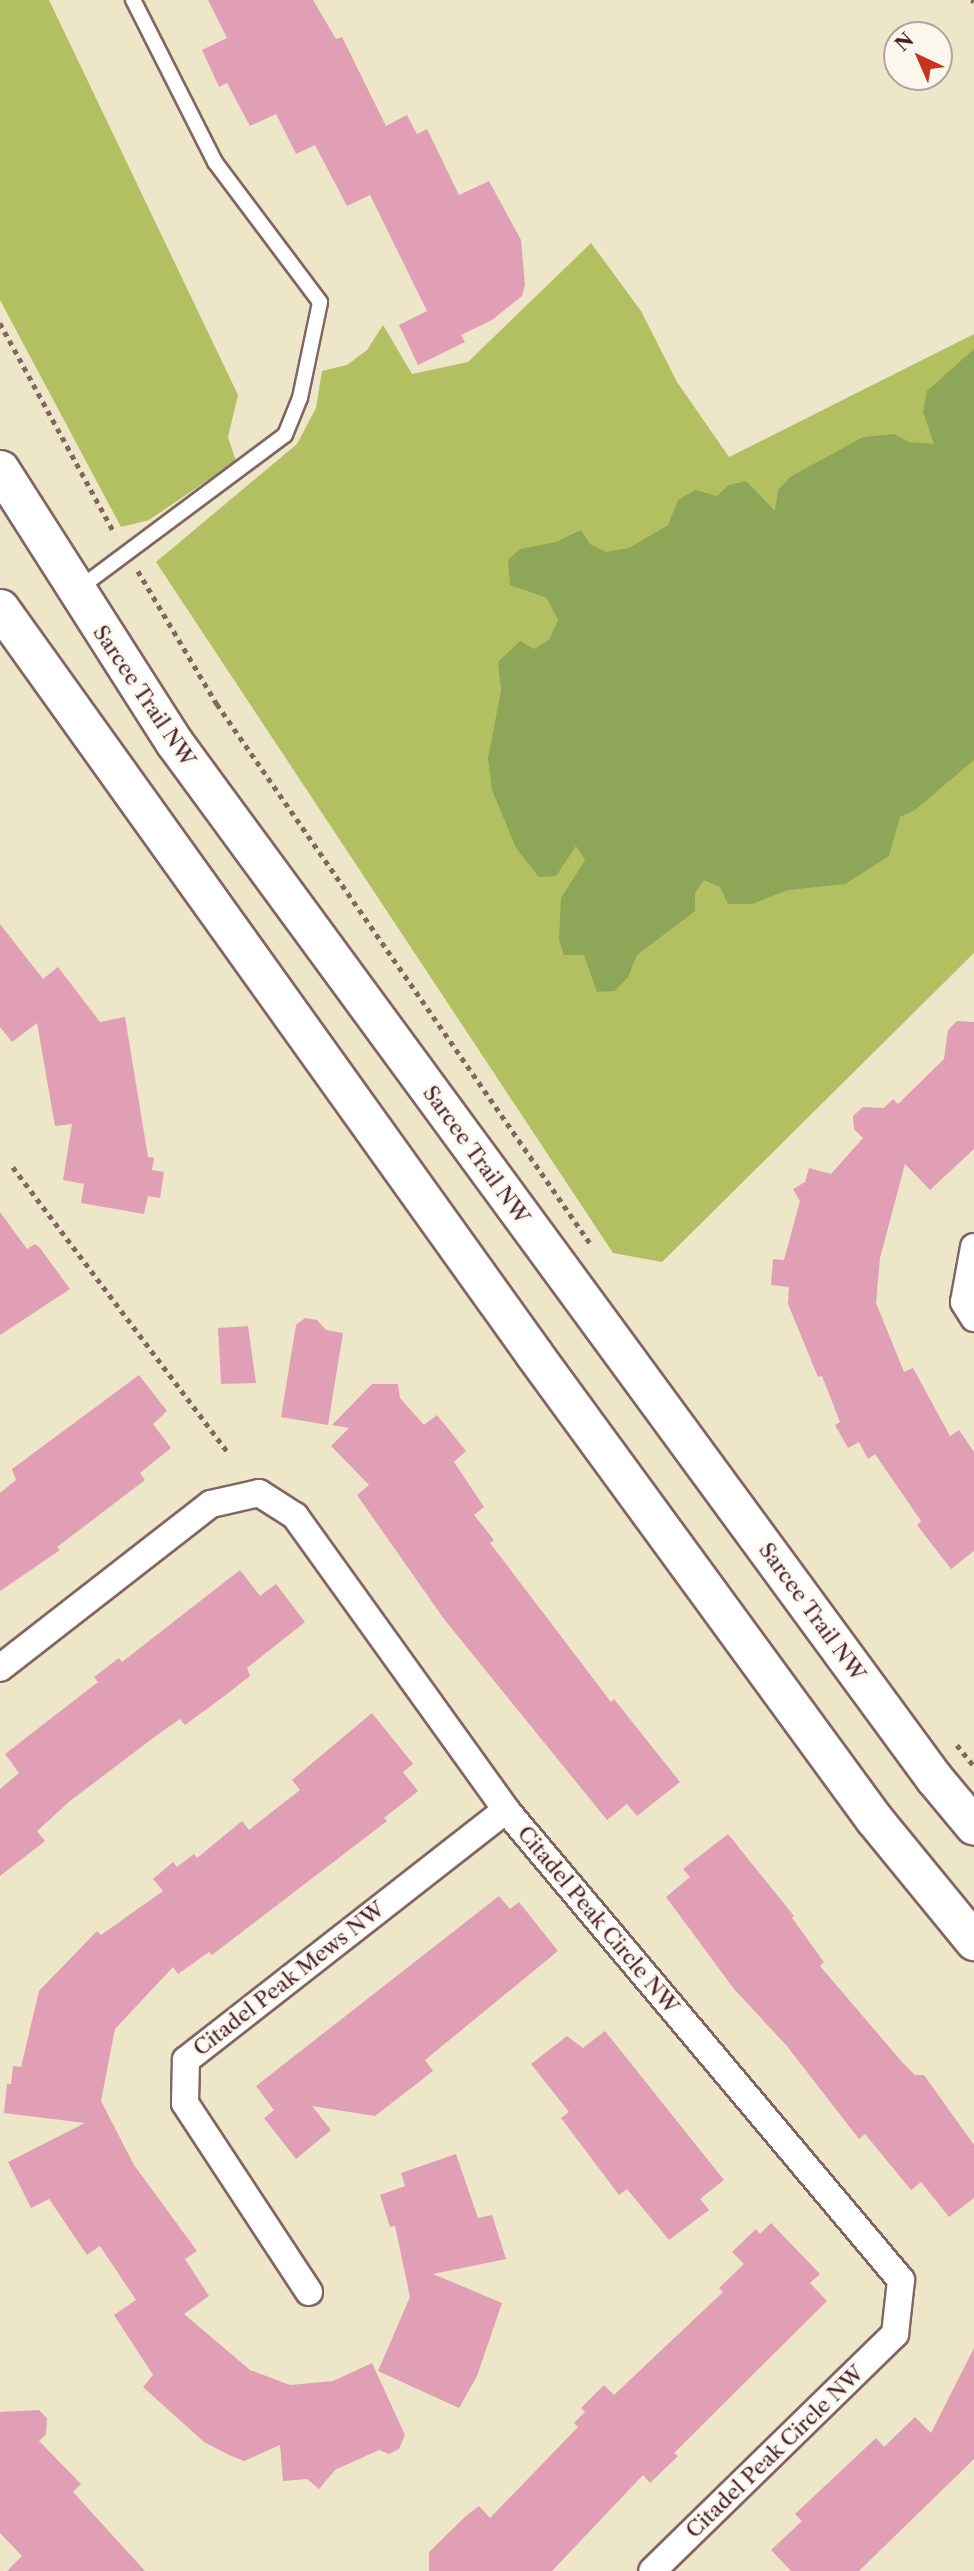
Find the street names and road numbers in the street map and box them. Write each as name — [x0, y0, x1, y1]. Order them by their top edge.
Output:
street label: Sarcee Trail NW — [87, 621, 201, 771]
street label: Sarcee Trail NW — [417, 1081, 535, 1229]
street label: Sarcee Trail NW — [753, 1538, 871, 1686]
street label: Citadel Peak Circle NW — [512, 1821, 684, 2019]
street label: Citadel Peak Mews NW — [188, 1897, 390, 2061]
street label: Citadel Peak Circle NW — [681, 2360, 869, 2544]

